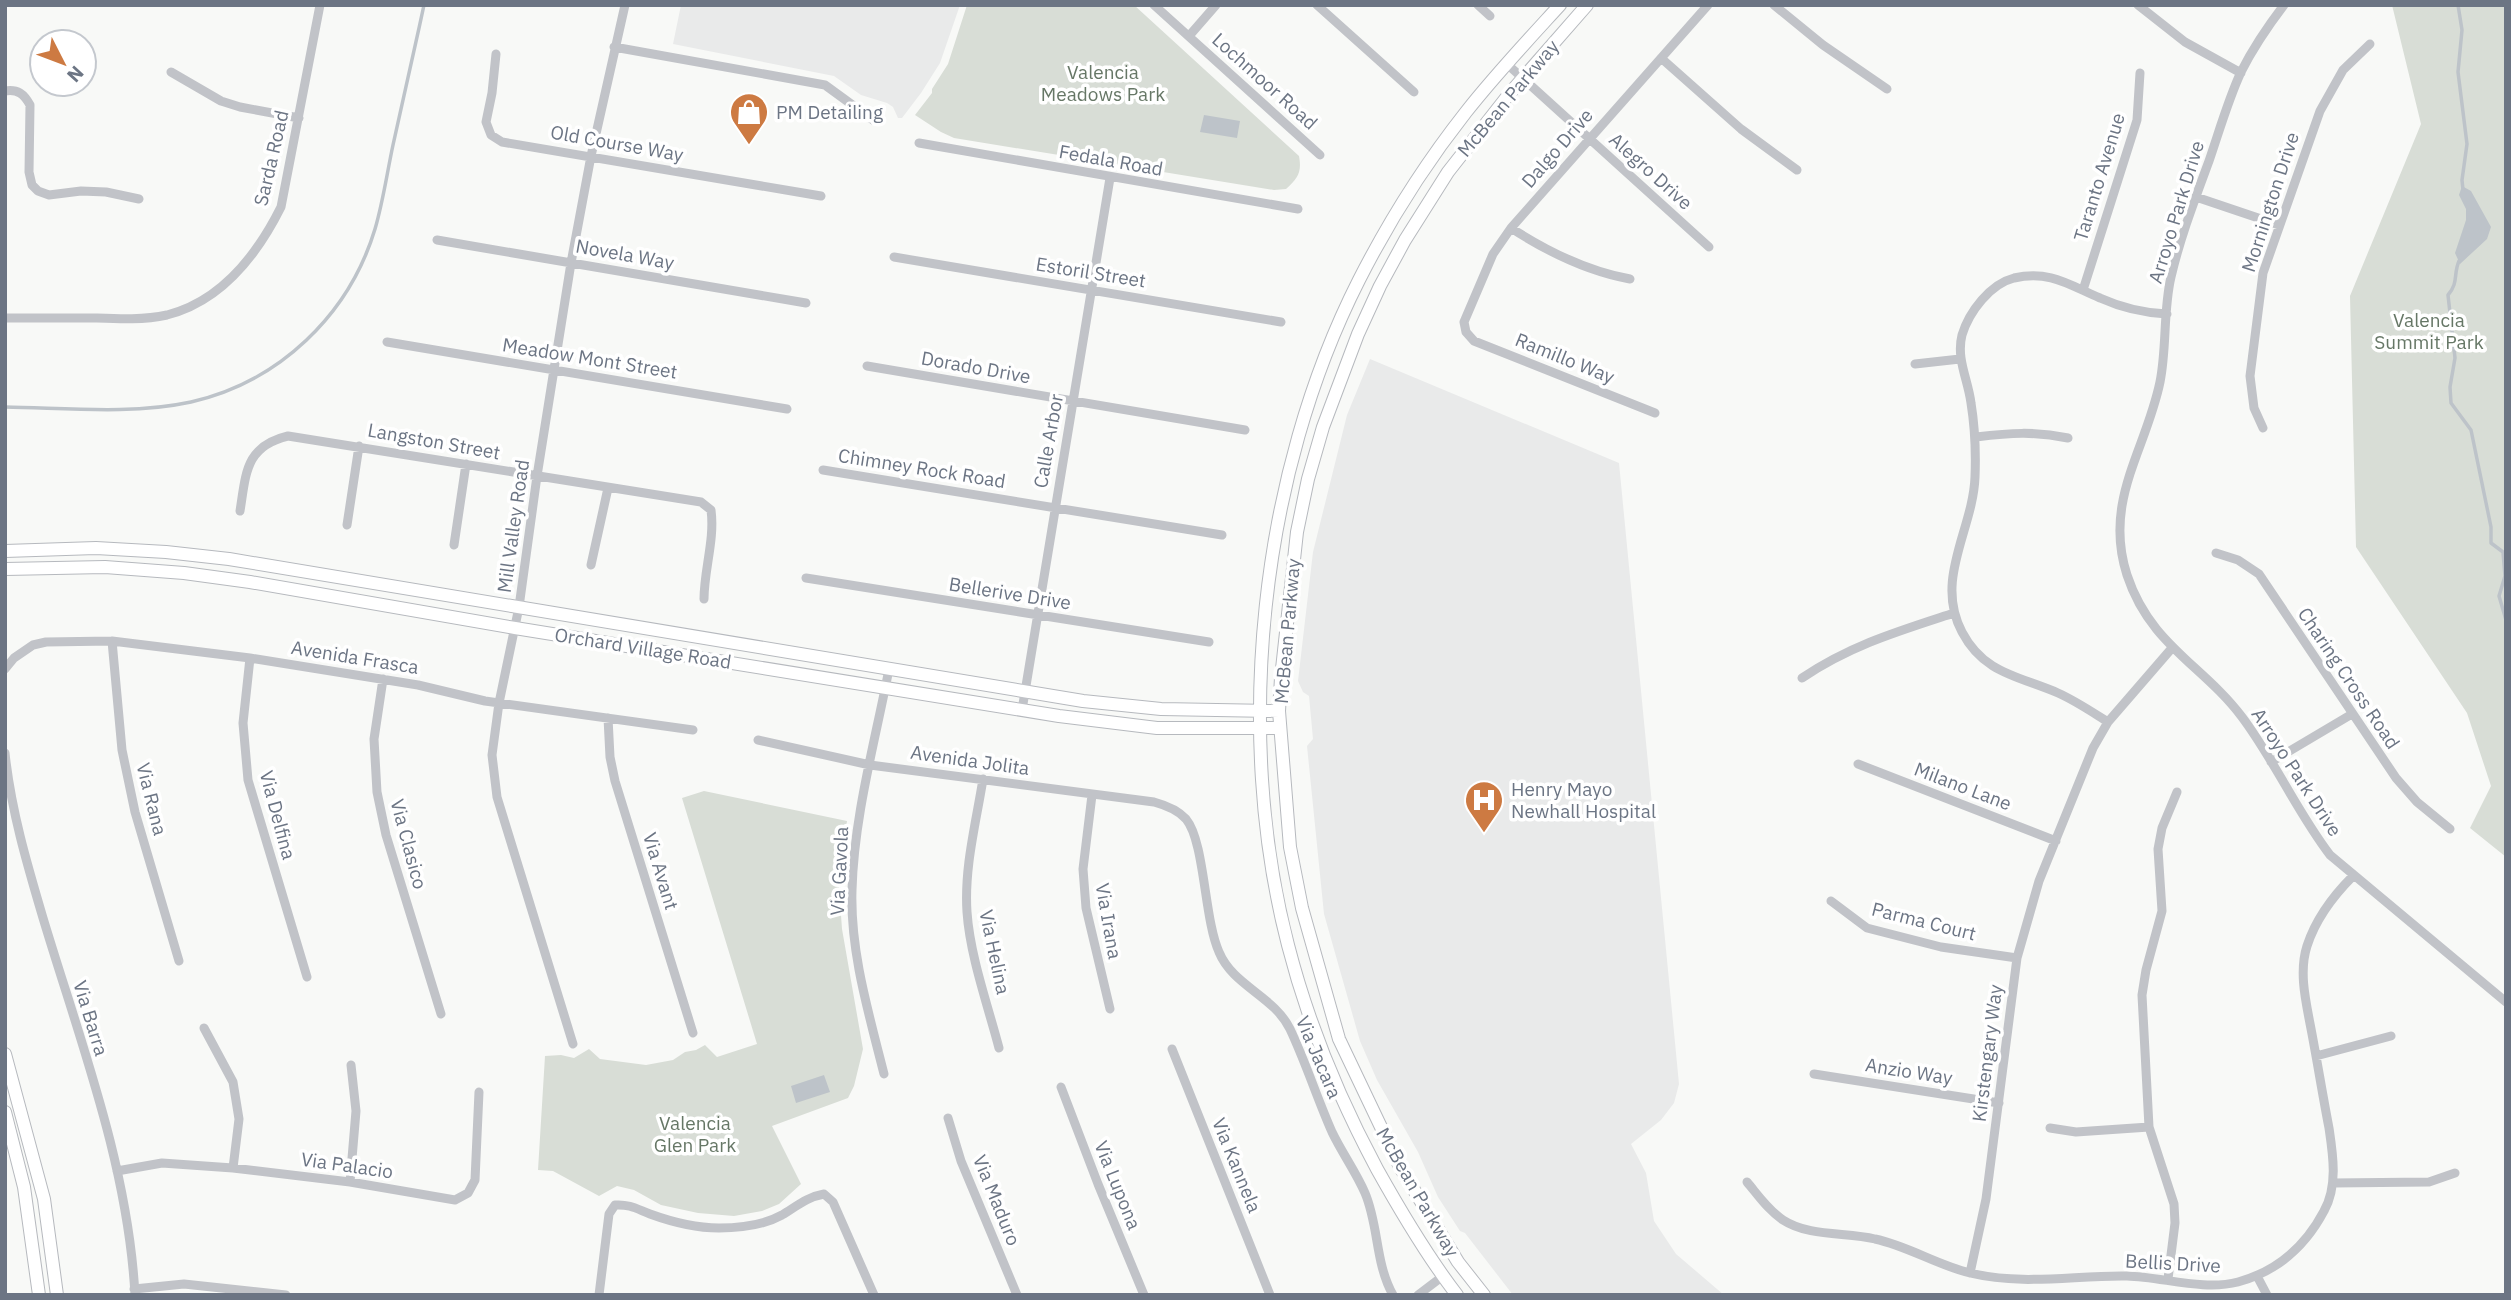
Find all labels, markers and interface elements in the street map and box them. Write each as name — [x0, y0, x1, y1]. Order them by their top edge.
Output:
street label: Lochmoor Road — [1207, 27, 1323, 135]
north arrow — [28, 28, 98, 98]
street label: McBean Parkway — [1452, 34, 1564, 162]
park label: Valencia Meadows Park — [1041, 60, 1165, 106]
text: N — [62, 61, 89, 88]
shop icon: PM Detailing — [728, 91, 770, 146]
place label: PM Detailing — [776, 100, 883, 124]
street label: Dalgo Drive — [1516, 103, 1598, 193]
street label: Sarda Road — [248, 108, 294, 208]
street label: Taranto Avenue — [2068, 110, 2130, 244]
street label: Old Course Way — [549, 119, 686, 167]
street label: Alegro Drive — [1604, 127, 1698, 215]
street label: Mornington Drive — [2236, 129, 2304, 275]
street label: Arroyo Park Drive — [2143, 138, 2209, 286]
street label: Fedala Road — [1057, 139, 1165, 181]
street label: Novela Way — [574, 234, 677, 275]
street label: Estoril Street — [1034, 251, 1148, 293]
park label: Valencia Summit Park — [2374, 308, 2484, 354]
street label: Ramillo Way — [1512, 327, 1619, 389]
street label: Meadow Mont Street — [501, 332, 679, 384]
street label: Dorado Drive — [919, 346, 1033, 388]
street label: Calle Arbor — [1028, 392, 1068, 490]
street label: Langston Street — [366, 418, 502, 464]
street label: Chimney Rock Road — [837, 443, 1007, 493]
street label: Mill Valley Road — [492, 458, 534, 594]
street label: McBean Parkway — [1269, 557, 1305, 705]
street label: Bellerive Drive — [947, 571, 1073, 615]
street label: Charing Cross Road — [2293, 603, 2405, 753]
street label: Orchard Village Road — [553, 622, 733, 674]
street label: Avenida Frasca — [289, 635, 421, 679]
street label: Arroyo Park Drive — [2247, 703, 2347, 841]
street label: Avenida Jolita — [909, 740, 1031, 780]
street label: Milano Lane — [1911, 756, 2015, 816]
street label: Via Rana — [131, 760, 173, 838]
street label: Via Delfina — [255, 768, 301, 862]
place label: Henry Mayo Newhall Hospital — [1511, 777, 1656, 823]
hospital icon: Henry Mayo Newhall Hospital — [1463, 779, 1505, 834]
street label: Via Clasico — [385, 796, 433, 892]
street label: Via Gavola — [825, 826, 853, 916]
street label: Via Avant — [638, 829, 684, 913]
street label: Via Irana — [1091, 881, 1127, 961]
street label: Parma Court — [1869, 896, 1979, 946]
street label: Via Helina — [974, 908, 1016, 996]
street label: Via Barra — [68, 977, 114, 1059]
street label: Kirstengary Way — [1967, 982, 2007, 1123]
street label: Via Jacara — [1291, 1012, 1347, 1102]
street label: Anzio Way — [1864, 1052, 1955, 1090]
park label: Valencia Glen Park — [654, 1111, 736, 1157]
street label: Via Kannela — [1207, 1114, 1267, 1216]
street label: McBean Parkway — [1371, 1123, 1465, 1262]
street label: Via Lupona — [1089, 1137, 1147, 1233]
street label: Via Palacio — [299, 1147, 395, 1183]
street label: Via Maduro — [968, 1151, 1026, 1249]
street label: Bellis Drive — [2125, 1249, 2221, 1277]

